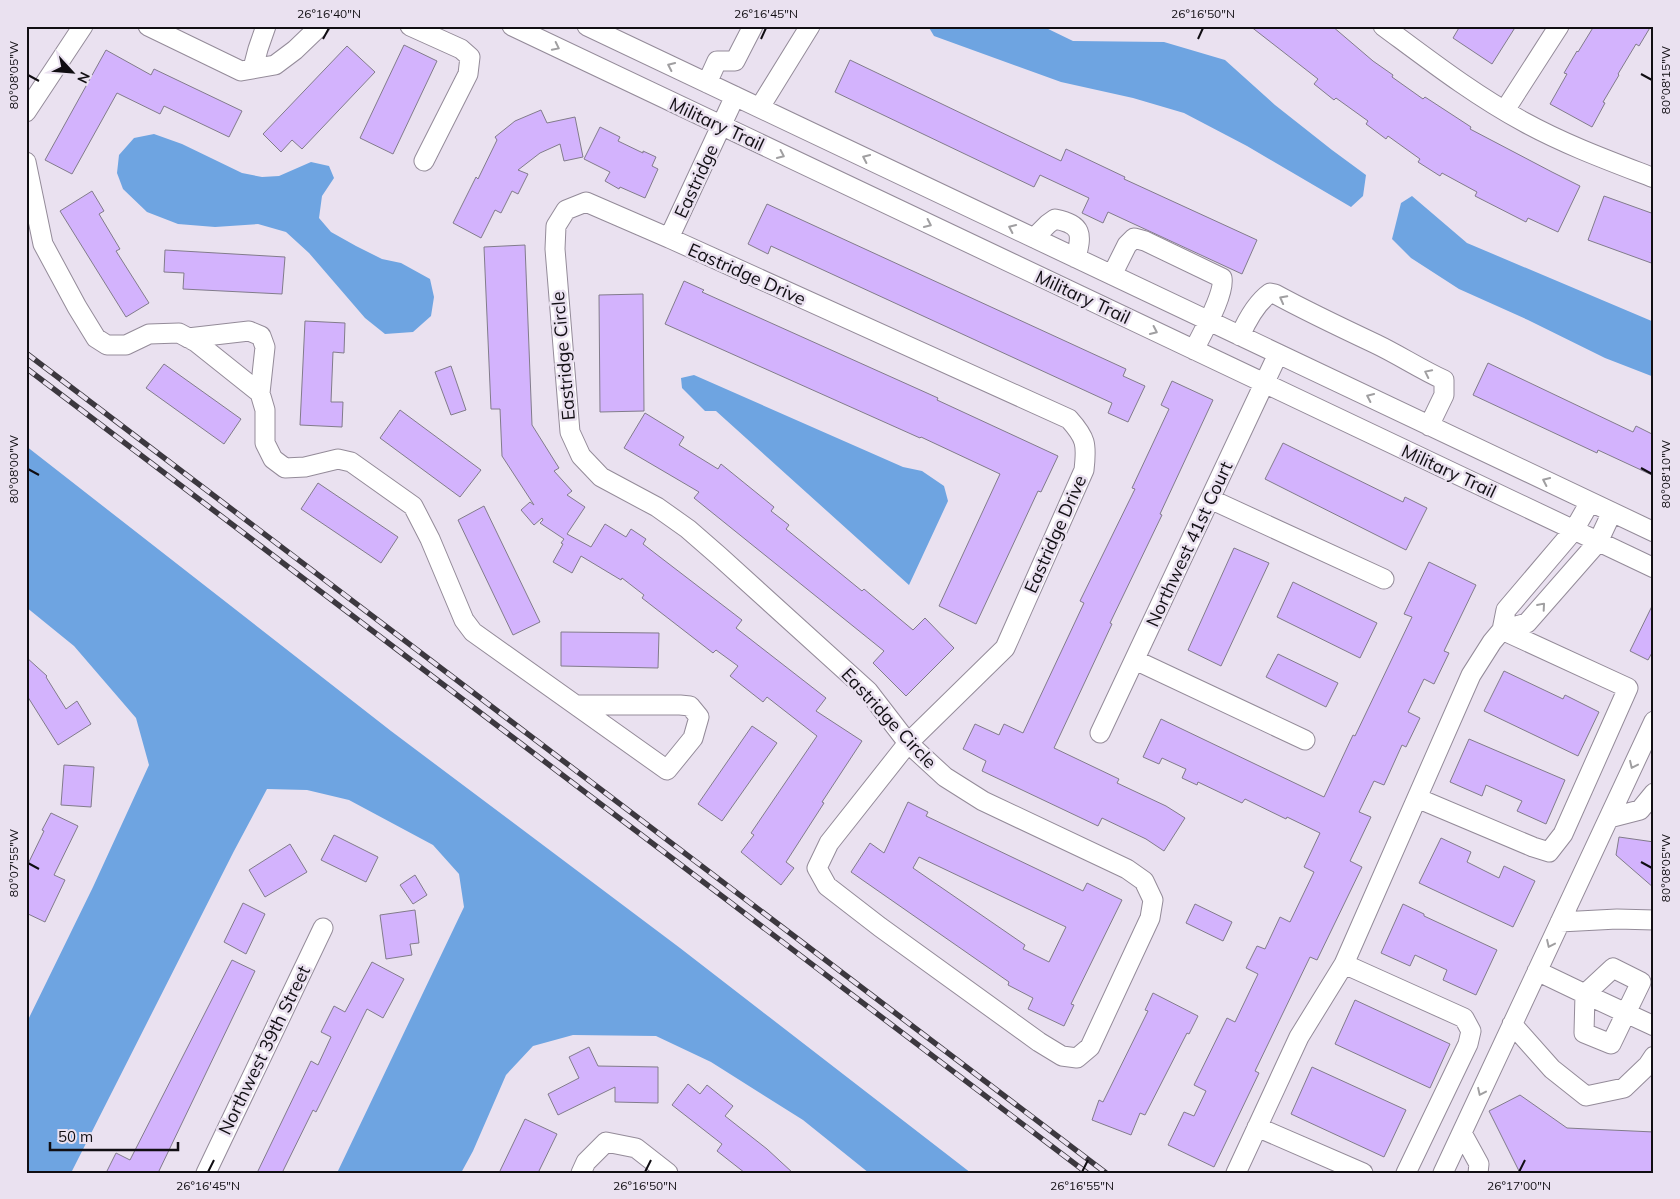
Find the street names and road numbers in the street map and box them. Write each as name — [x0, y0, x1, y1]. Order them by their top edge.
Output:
street label: Military Trail — [666, 92, 768, 156]
street label: Eastridge — [669, 140, 723, 222]
street label: Eastridge Drive — [684, 238, 810, 310]
street label: Military Trail — [1032, 265, 1134, 329]
street label: Eastridge Circle — [546, 291, 580, 421]
street label: Military Trail — [1398, 439, 1500, 503]
street label: Northwest 41st Court — [1141, 458, 1237, 630]
street label: Eastridge Drive — [1019, 471, 1091, 597]
street label: Eastridge Circle — [836, 663, 942, 773]
street label: Northwest 39th Street — [213, 962, 315, 1138]

